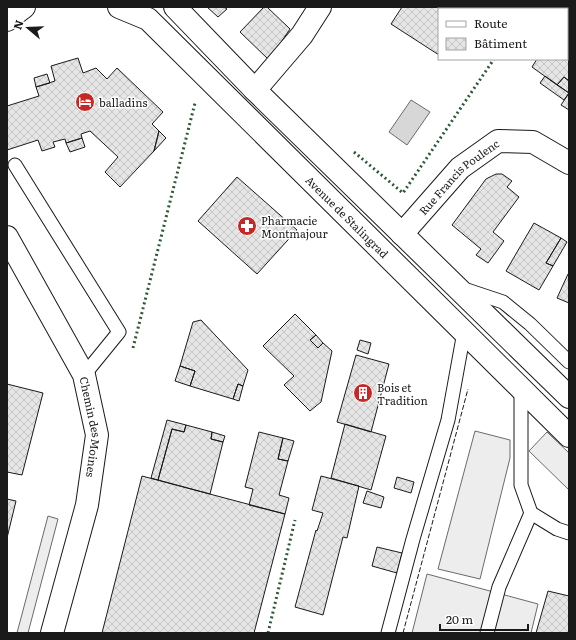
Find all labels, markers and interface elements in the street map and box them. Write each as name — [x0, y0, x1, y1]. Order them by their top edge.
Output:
north arrow — [8, 8, 48, 48]
legend — [438, 8, 568, 60]
text: Route — [474, 14, 508, 32]
text: N — [9, 17, 27, 31]
text: Bâtiment — [474, 34, 527, 52]
hotel icon: balladins — [74, 91, 96, 113]
place label: balladins — [99, 94, 147, 110]
street label: Rue Francis Poulenc — [415, 135, 502, 218]
street label: Avenue de Stalingrad — [302, 172, 393, 261]
place label: Pharmacie Montmajour — [261, 212, 329, 241]
pharmacy icon: Pharmacie Montmajour — [236, 215, 258, 237]
street label: Chemin des Moines — [77, 375, 105, 478]
place label: Bois et Tradition — [377, 379, 428, 408]
building icon: Bois et Tradition — [352, 382, 374, 404]
scale bar — [440, 606, 528, 632]
text: 20 m — [446, 610, 473, 628]

